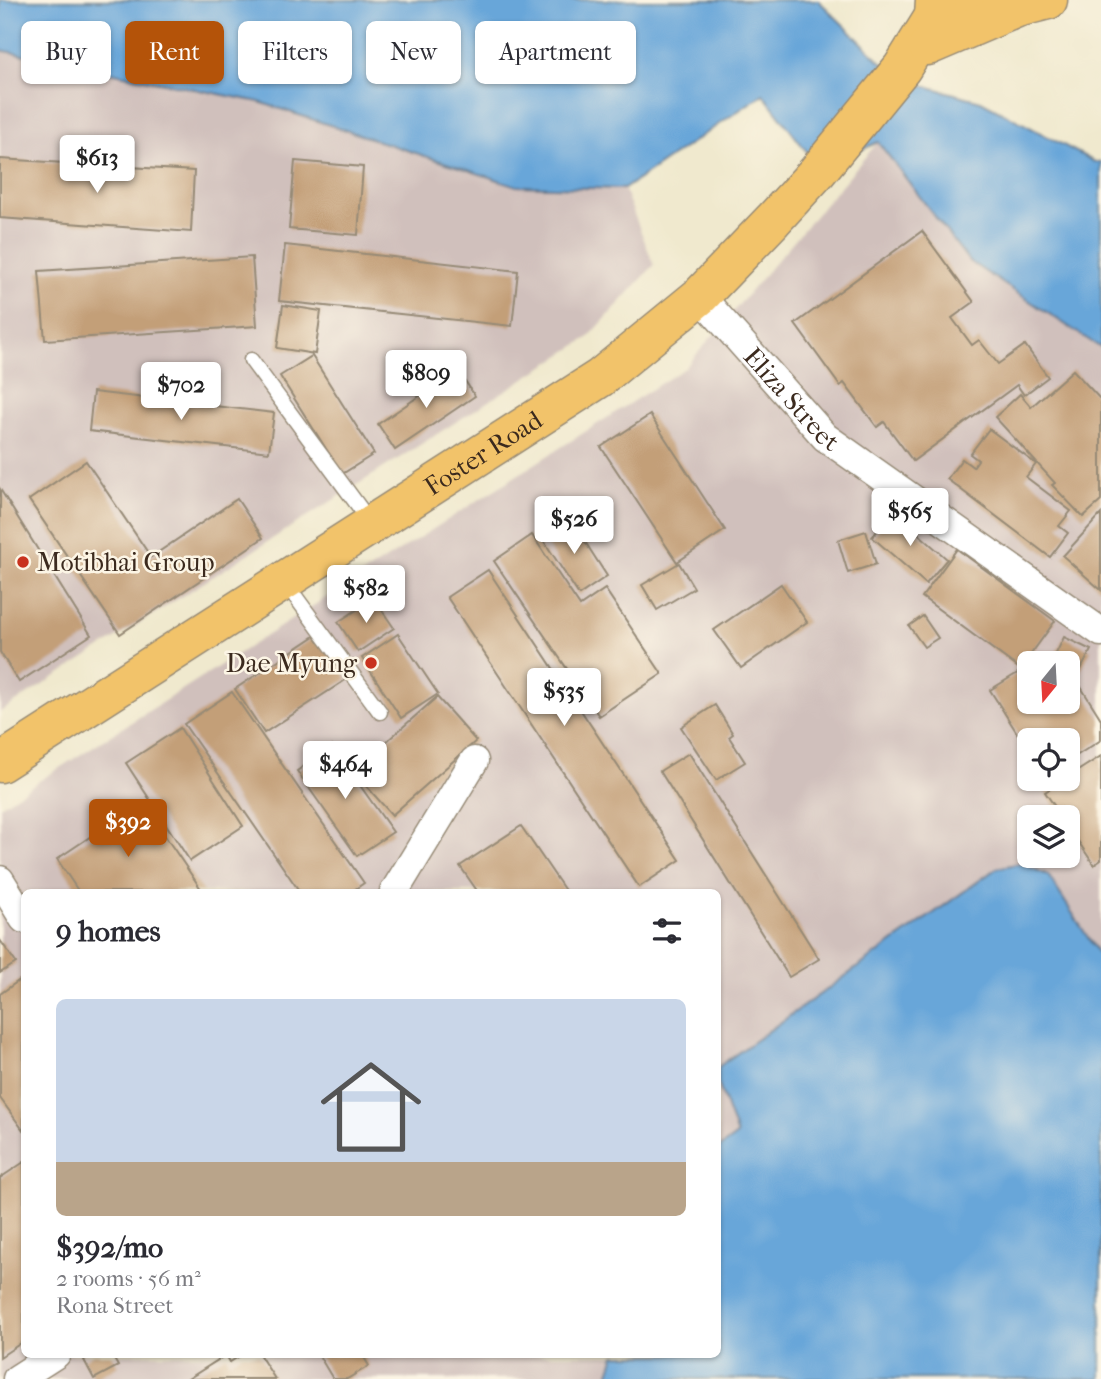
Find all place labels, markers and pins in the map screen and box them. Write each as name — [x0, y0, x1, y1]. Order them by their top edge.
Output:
pin: $613 — [56, 136, 138, 195]
pin: $809 — [385, 350, 467, 410]
pin: $702 — [140, 362, 222, 422]
pin: $565 — [869, 489, 951, 548]
pin: $526 — [533, 496, 615, 556]
place label: Motibhai Group — [37, 547, 215, 578]
marker: Motibhai Group — [15, 554, 31, 570]
pin: $582 — [325, 566, 407, 625]
place label: Dae Myung — [226, 648, 358, 679]
marker: Dae Myung — [363, 655, 379, 671]
pin: $535 — [523, 668, 605, 728]
pin: $464 — [304, 742, 386, 801]
pin: $392 — [87, 800, 169, 859]

